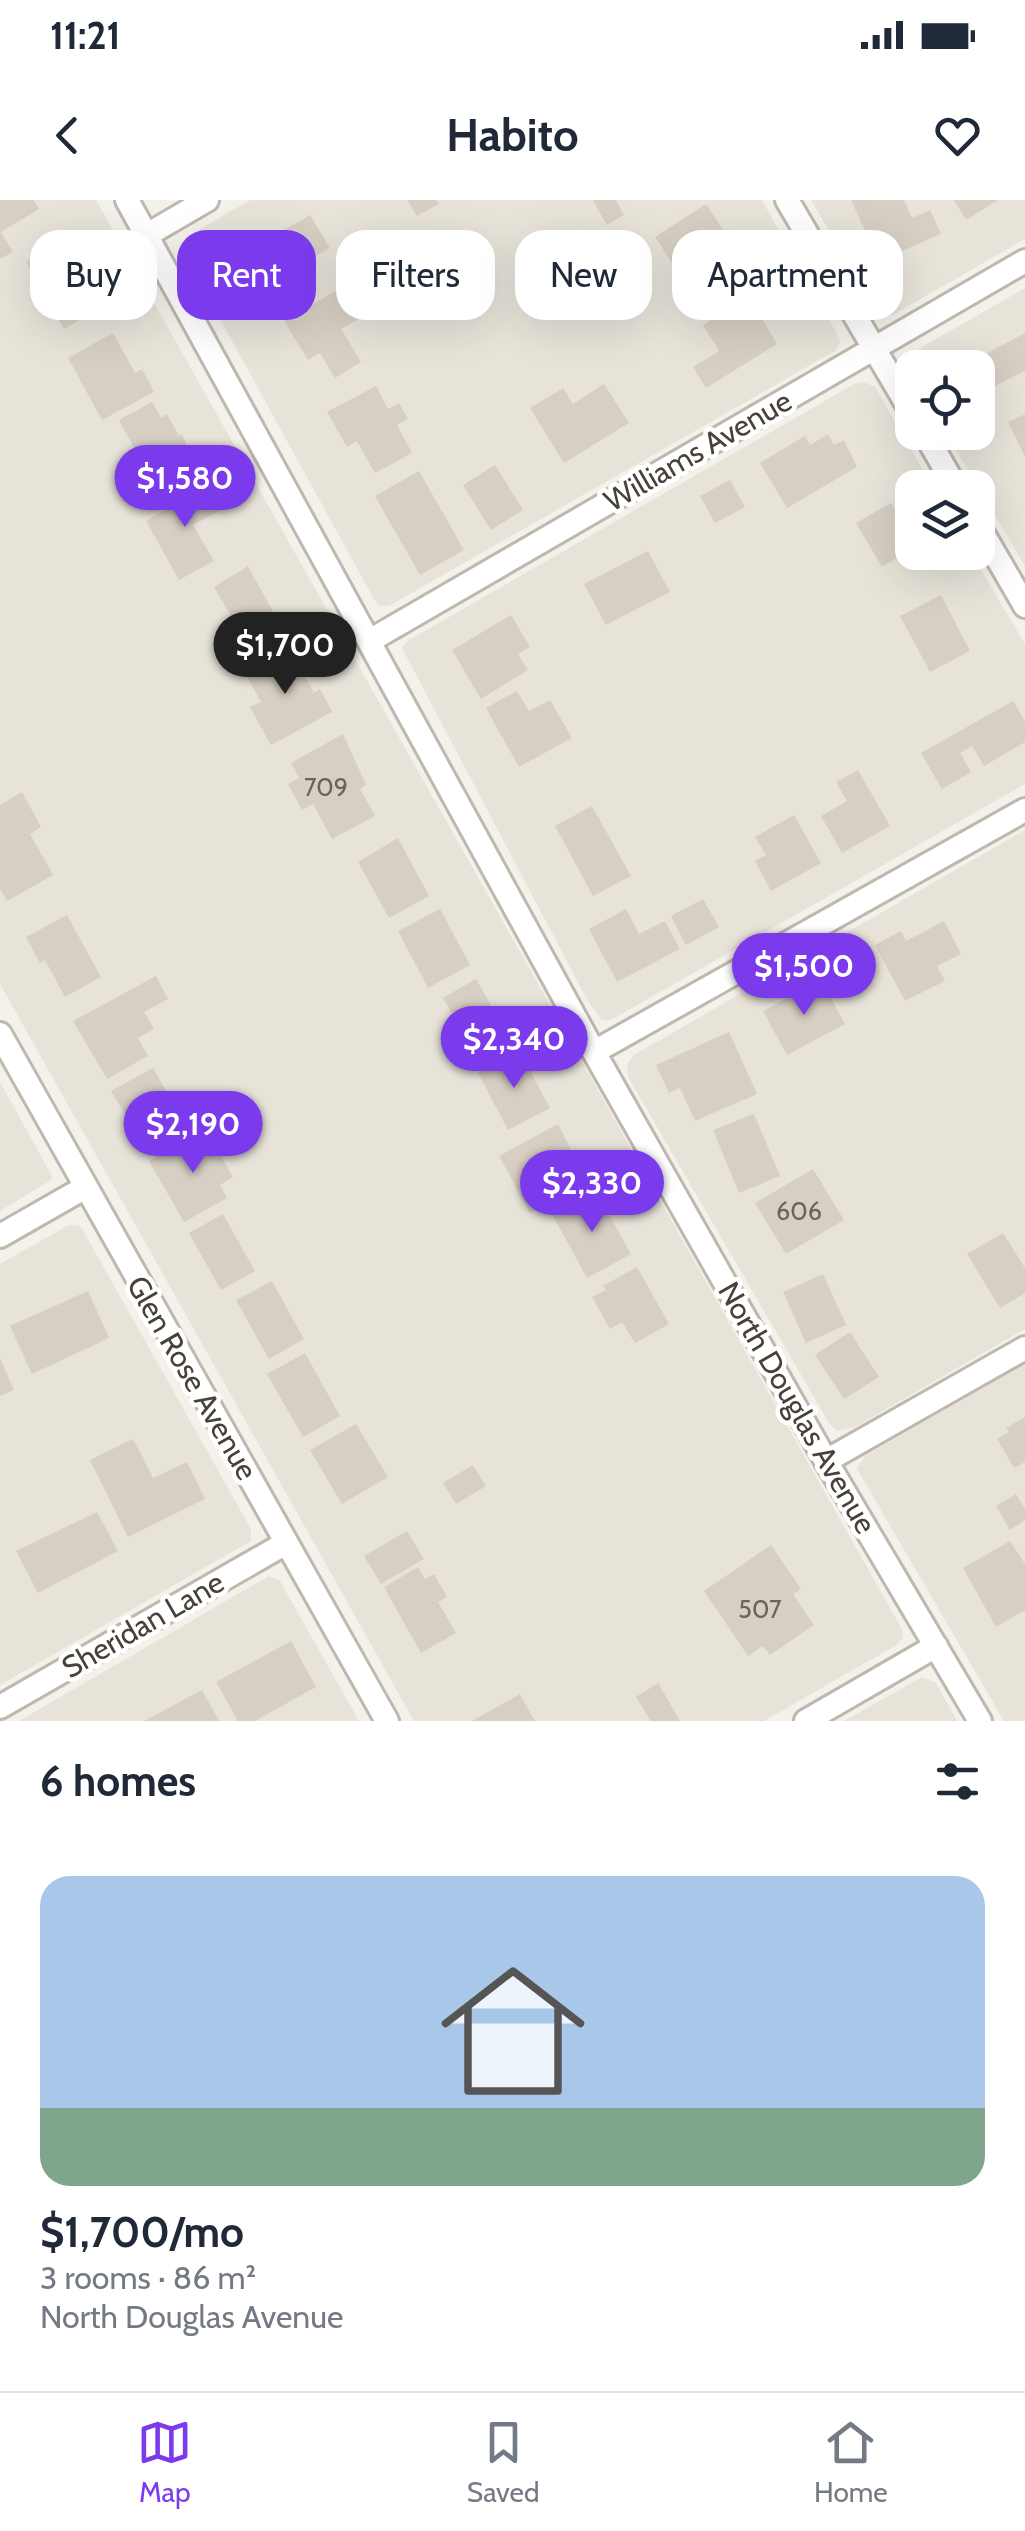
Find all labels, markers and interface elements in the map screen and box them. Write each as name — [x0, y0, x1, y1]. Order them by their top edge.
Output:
text: 11:21 — [50, 12, 121, 59]
icon: back — [40, 108, 95, 163]
text: Habito — [446, 108, 579, 162]
icon: heart — [930, 108, 985, 163]
chip: Buy — [30, 230, 157, 320]
chip: Rent — [177, 230, 316, 320]
chip: Filters — [336, 230, 495, 320]
chip: New — [515, 230, 652, 320]
chip: Apartment — [672, 230, 903, 320]
map controls — [895, 350, 995, 570]
button: locate — [895, 350, 995, 450]
street label: Williams Avenue — [598, 382, 798, 519]
pin: $1,580 — [104, 445, 266, 530]
text: $1,580 — [137, 458, 233, 497]
button: layers — [895, 470, 995, 570]
pin: $1,700 — [204, 612, 366, 697]
text: $1,700 — [235, 625, 335, 664]
house number: 709 — [304, 772, 348, 802]
pin: $1,500 — [723, 933, 885, 1018]
text: $1,500 — [754, 946, 854, 985]
pin: $2,340 — [433, 1006, 595, 1091]
text: $2,340 — [463, 1019, 565, 1058]
pin: $2,190 — [112, 1091, 274, 1176]
text: $2,190 — [146, 1104, 240, 1143]
pin: $2,330 — [511, 1150, 673, 1235]
text: $2,330 — [542, 1163, 642, 1202]
house number: 606 — [776, 1196, 822, 1226]
street label: Glen Rose Avenue — [119, 1269, 266, 1486]
street label: North Douglas Avenue — [710, 1275, 885, 1540]
street label: Sheridan Lane — [55, 1563, 230, 1686]
house number: 507 — [738, 1594, 782, 1624]
icon: filters — [930, 1754, 985, 1809]
text: 6 homes — [40, 1755, 196, 1807]
icon: home — [423, 1941, 603, 2121]
text: $1,700/mo — [40, 2206, 244, 2258]
text: 3 rooms · 86 m² — [40, 2258, 256, 2297]
text: North Douglas Avenue — [40, 2297, 343, 2336]
tab: Map — [137, 2415, 192, 2509]
tab: Saved — [467, 2415, 540, 2509]
tab: Home — [814, 2415, 888, 2509]

